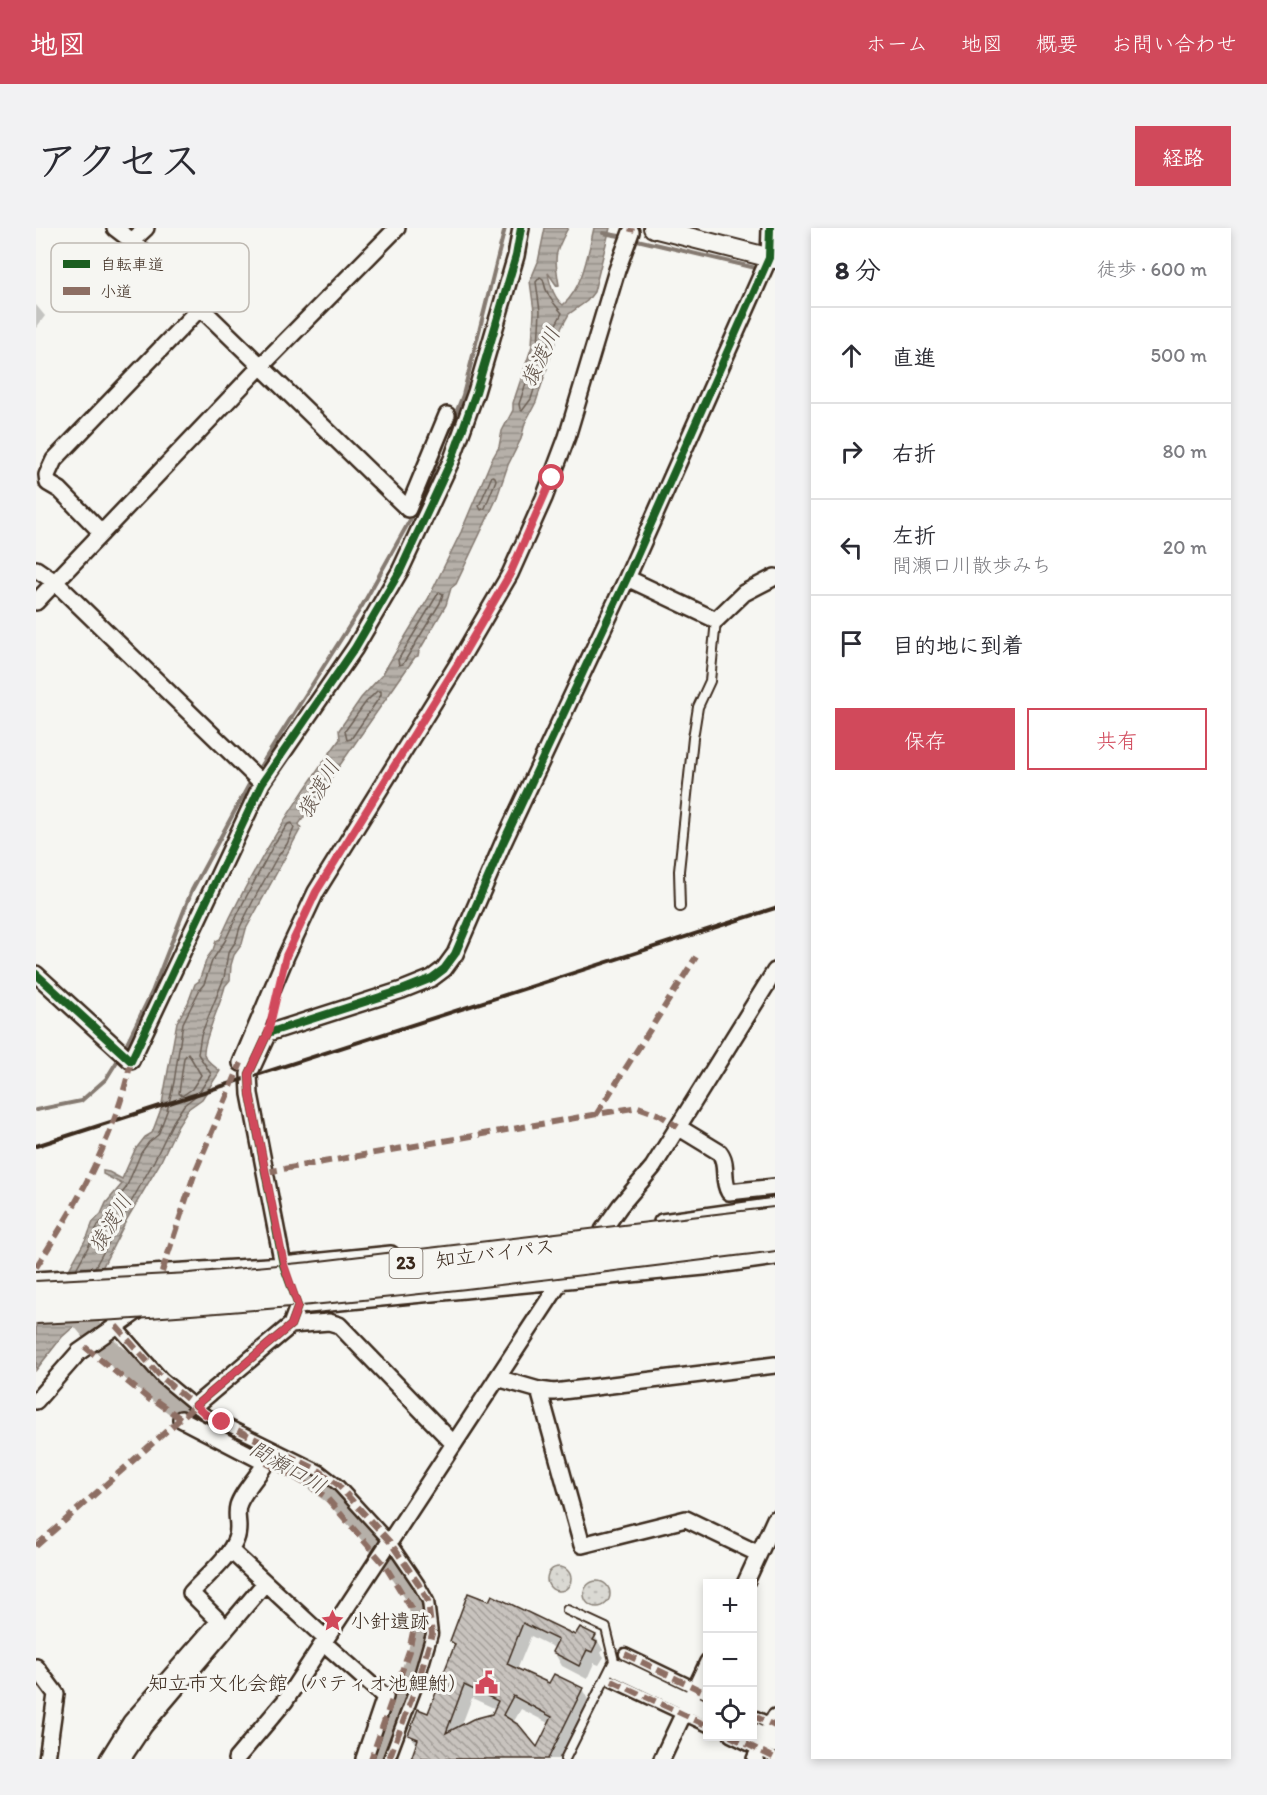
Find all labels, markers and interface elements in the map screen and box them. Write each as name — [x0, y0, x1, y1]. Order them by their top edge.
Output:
text: 地図 — [30, 27, 86, 61]
text: ホーム — [866, 31, 928, 56]
text: 地図 — [961, 31, 1003, 56]
text: 概要 — [1036, 31, 1078, 56]
text: お問い合わせ — [1111, 31, 1237, 56]
button: 経路 — [1135, 126, 1231, 186]
text: アクセス — [36, 135, 201, 186]
legend — [51, 243, 249, 312]
text: 8 分 — [835, 254, 881, 286]
text: 自転車道 — [100, 255, 164, 274]
text: 徒歩 · 600 m — [1097, 257, 1207, 281]
text: 小道 — [100, 282, 132, 301]
water label: 猿渡川 — [515, 323, 565, 391]
icon: ahead — [835, 339, 868, 372]
text: 500 m — [1151, 343, 1207, 367]
text: 直進 — [892, 344, 936, 371]
icon: right — [835, 435, 868, 468]
text: 80 m — [1162, 439, 1207, 463]
text: 右折 — [892, 440, 936, 467]
route start — [538, 464, 564, 490]
text: 左折 — [892, 522, 936, 549]
icon: left — [835, 531, 868, 564]
text: 20 m — [1163, 535, 1207, 559]
text: 間瀬口川散歩みち — [892, 553, 1051, 577]
icon: arrive — [835, 627, 868, 660]
text: 目的地に到着 — [892, 632, 1024, 659]
button: 保存 — [835, 708, 1015, 770]
button: 共有 — [1027, 708, 1207, 770]
water label: 猿渡川 — [291, 755, 345, 823]
water label: 猿渡川 — [83, 1190, 137, 1256]
street label: 知立バイパス — [434, 1234, 556, 1272]
road number: 23 — [390, 1248, 422, 1278]
route end — [208, 1408, 234, 1434]
water label: 間瀬口川 — [245, 1435, 331, 1499]
map controls — [703, 1579, 757, 1741]
button: + — [703, 1579, 757, 1633]
place icon: 小針遺跡 — [319, 1608, 345, 1634]
place label: 小針遺跡 — [350, 1609, 430, 1633]
button: − — [703, 1633, 757, 1687]
public building icon: 知立市文化会館（パティオ池鯉鮒） — [473, 1670, 499, 1696]
place label: 知立市文化会館（パティオ池鯉鮒） — [148, 1671, 468, 1695]
button: locate — [703, 1687, 757, 1741]

